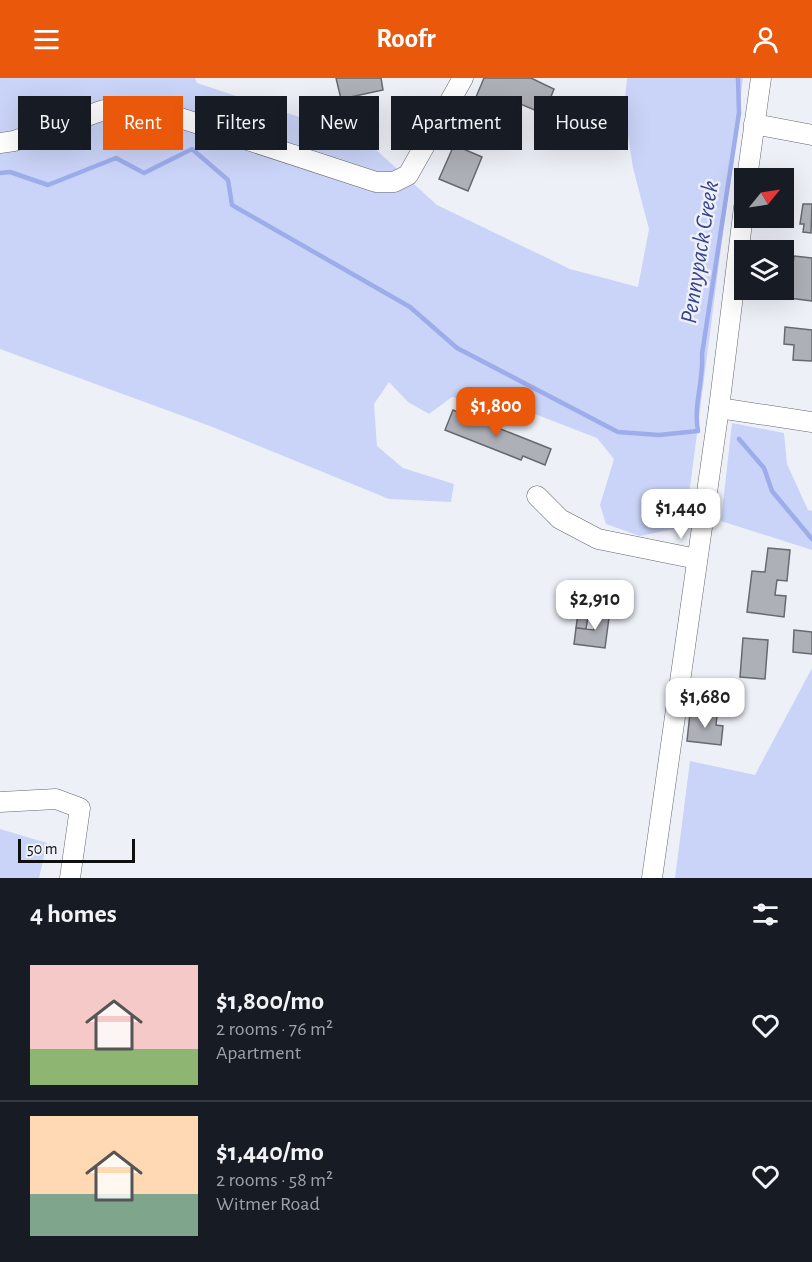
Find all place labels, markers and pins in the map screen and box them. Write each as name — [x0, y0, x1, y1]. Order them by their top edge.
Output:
pin: $1,800 — [447, 387, 545, 438]
pin: $1,440 — [632, 489, 730, 540]
pin: $2,910 — [546, 580, 644, 631]
pin: $1,680 — [656, 678, 754, 729]

